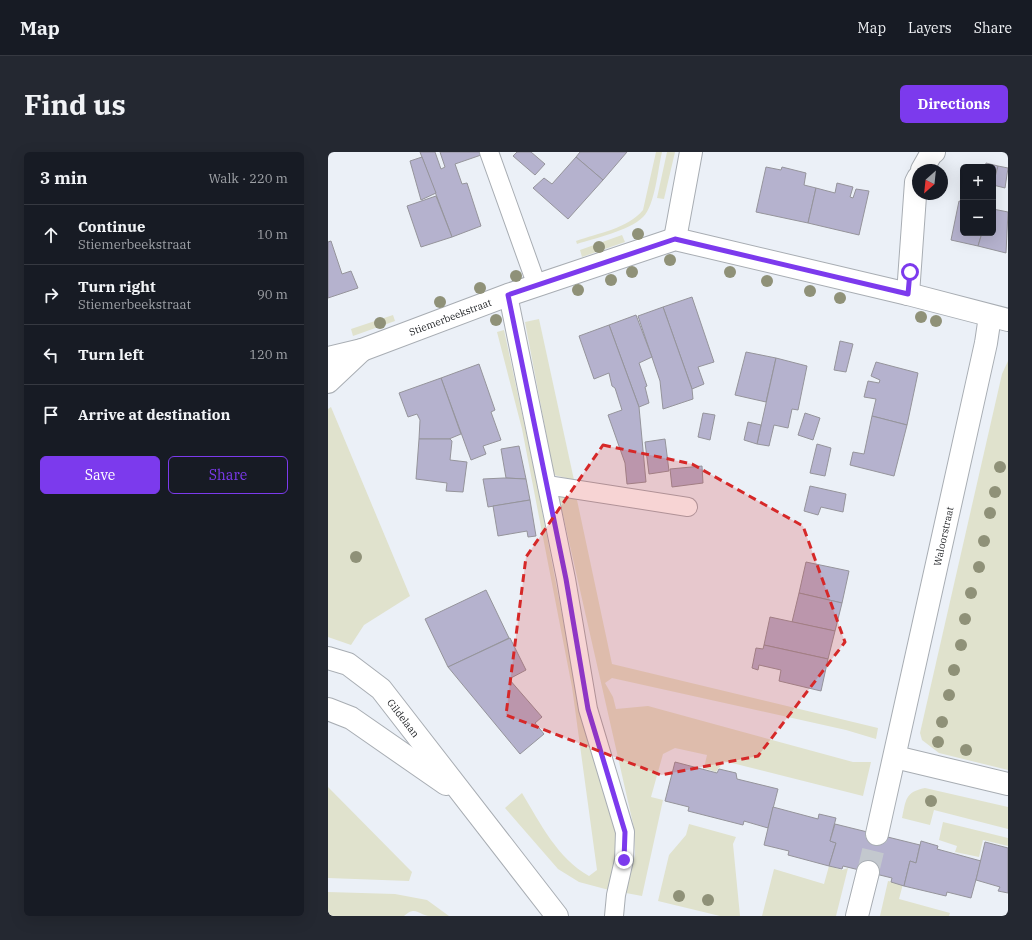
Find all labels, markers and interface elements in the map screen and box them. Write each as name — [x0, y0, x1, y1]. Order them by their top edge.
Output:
text: Map — [20, 16, 60, 40]
text: Map — [858, 19, 886, 37]
text: Layers — [908, 19, 952, 37]
text: Share — [974, 19, 1012, 37]
button: Directions — [900, 85, 1008, 123]
text: Find us — [24, 86, 126, 123]
north arrow — [912, 164, 948, 200]
map controls — [960, 164, 996, 236]
button: + — [960, 164, 996, 200]
text: 3 min — [40, 167, 88, 189]
text: Walk · 220 m — [209, 170, 288, 187]
button: − — [960, 200, 996, 236]
text: Continue — [78, 217, 145, 236]
icon: ahead — [40, 224, 62, 246]
text: 10 m — [257, 226, 288, 243]
text: Stiemerbeekstraat — [78, 236, 191, 253]
route start — [901, 263, 919, 281]
text: Turn right — [78, 277, 156, 296]
icon: right — [40, 284, 62, 306]
text: 90 m — [257, 286, 288, 303]
text: Stiemerbeekstraat — [78, 296, 191, 313]
street label: Stiemerbeekstraat — [407, 296, 494, 339]
icon: left — [40, 344, 62, 366]
text: Turn left — [78, 345, 144, 364]
text: 120 m — [249, 346, 288, 363]
icon: arrive — [40, 404, 62, 426]
text: Arrive at destination — [78, 405, 230, 424]
button: Save — [40, 456, 160, 494]
button: Share — [168, 456, 288, 494]
street label: Waloorstraat — [931, 505, 957, 567]
street label: Gildelaan — [384, 696, 422, 741]
route end — [615, 851, 633, 869]

